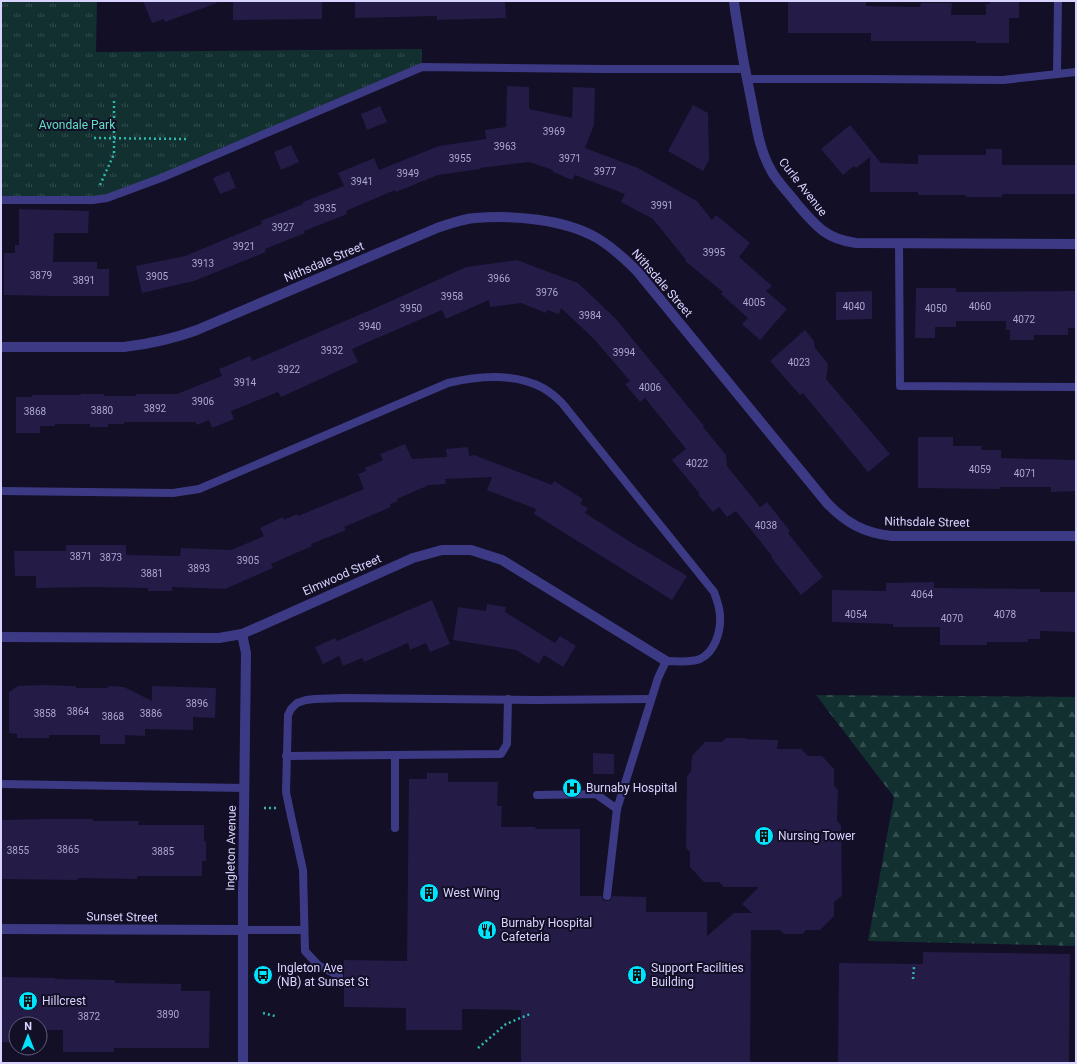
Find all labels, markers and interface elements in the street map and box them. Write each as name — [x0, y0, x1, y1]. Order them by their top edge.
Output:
park label: Avondale Park — [39, 118, 116, 132]
house number: 3969 — [543, 126, 565, 137]
house number: 3963 — [494, 141, 516, 152]
house number: 3955 — [449, 153, 472, 164]
house number: 3971 — [559, 153, 581, 164]
street label: Curle Avenue — [776, 155, 830, 219]
house number: 3977 — [594, 166, 617, 177]
house number: 3949 — [397, 168, 419, 179]
house number: 3941 — [351, 176, 373, 187]
house number: 3991 — [651, 200, 673, 211]
house number: 3935 — [314, 203, 337, 214]
house number: 3927 — [272, 222, 295, 233]
street label: Nithsdale Street — [282, 239, 366, 285]
house number: 3921 — [233, 241, 255, 252]
street label: Nithsdale Street — [629, 246, 695, 320]
house number: 3995 — [703, 247, 726, 258]
house number: 3913 — [192, 258, 214, 269]
house number: 3879 — [30, 270, 52, 281]
house number: 3905 — [146, 271, 169, 282]
house number: 3966 — [488, 273, 511, 284]
house number: 3891 — [73, 275, 95, 286]
house number: 3976 — [536, 287, 559, 298]
house number: 3958 — [441, 291, 464, 302]
house number: 4005 — [743, 297, 766, 308]
house number: 4040 — [843, 301, 866, 312]
house number: 4060 — [969, 301, 992, 312]
house number: 3950 — [400, 303, 423, 314]
house number: 4050 — [925, 303, 948, 314]
house number: 3984 — [579, 310, 602, 321]
house number: 4072 — [1013, 314, 1036, 325]
house number: 3940 — [359, 321, 382, 332]
house number: 3932 — [321, 345, 344, 356]
house number: 3994 — [613, 347, 636, 358]
house number: 4023 — [788, 357, 810, 368]
house number: 3922 — [278, 364, 301, 375]
house number: 3914 — [234, 377, 257, 388]
house number: 4006 — [639, 382, 662, 393]
house number: 3906 — [192, 396, 215, 407]
house number: 3892 — [144, 403, 167, 414]
house number: 3880 — [91, 405, 114, 416]
house number: 3868 — [24, 406, 47, 417]
house number: 4022 — [686, 458, 709, 469]
house number: 4059 — [969, 464, 991, 475]
house number: 4071 — [1014, 468, 1036, 479]
street label: Nithsdale Street — [884, 514, 970, 530]
house number: 4038 — [755, 520, 778, 531]
house number: 3871 — [70, 551, 92, 562]
street label: Elmwood Street — [301, 551, 383, 599]
house number: 3873 — [100, 552, 122, 563]
house number: 3905 — [237, 555, 260, 566]
house number: 3893 — [188, 563, 210, 574]
house number: 3881 — [141, 568, 163, 579]
house number: 4064 — [911, 589, 934, 600]
house number: 4054 — [845, 609, 868, 620]
house number: 4078 — [994, 609, 1017, 620]
house number: 4070 — [941, 613, 964, 624]
house number: 3896 — [186, 698, 209, 709]
house number: 3864 — [67, 706, 90, 717]
house number: 3858 — [34, 708, 57, 719]
house number: 3886 — [140, 708, 163, 719]
house number: 3868 — [102, 711, 125, 722]
hospital icon: Burnaby Hospital — [561, 777, 583, 799]
place label: Burnaby Hospital — [586, 781, 677, 795]
street label: Ingleton Avenue — [223, 805, 239, 891]
building icon: Nursing Tower — [753, 825, 775, 847]
place label: Nursing Tower — [778, 829, 855, 843]
house number: 3865 — [57, 844, 80, 855]
house number: 3855 — [7, 845, 30, 856]
house number: 3885 — [152, 846, 175, 857]
building icon: West Wing — [418, 882, 440, 904]
place label: West Wing — [443, 886, 500, 900]
street label: Sunset Street — [86, 909, 158, 925]
place label: Burnaby Hospital Cafeteria — [501, 916, 592, 944]
restaurant icon: Burnaby Hospital Cafeteria — [476, 919, 498, 941]
place label: Ingleton Ave (NB) at Sunset St — [277, 961, 369, 989]
place label: Support Facilities Building — [651, 961, 744, 989]
bus stop icon: Ingleton Ave (NB) at Sunset St — [252, 964, 274, 986]
building icon: Support Facilities Building — [626, 964, 648, 986]
building icon: Hillcrest — [17, 990, 39, 1012]
place label: Hillcrest — [42, 994, 86, 1008]
house number: 3890 — [157, 1009, 180, 1020]
house number: 3872 — [78, 1011, 101, 1022]
north arrow — [8, 1016, 48, 1056]
text: N — [24, 1020, 32, 1033]

